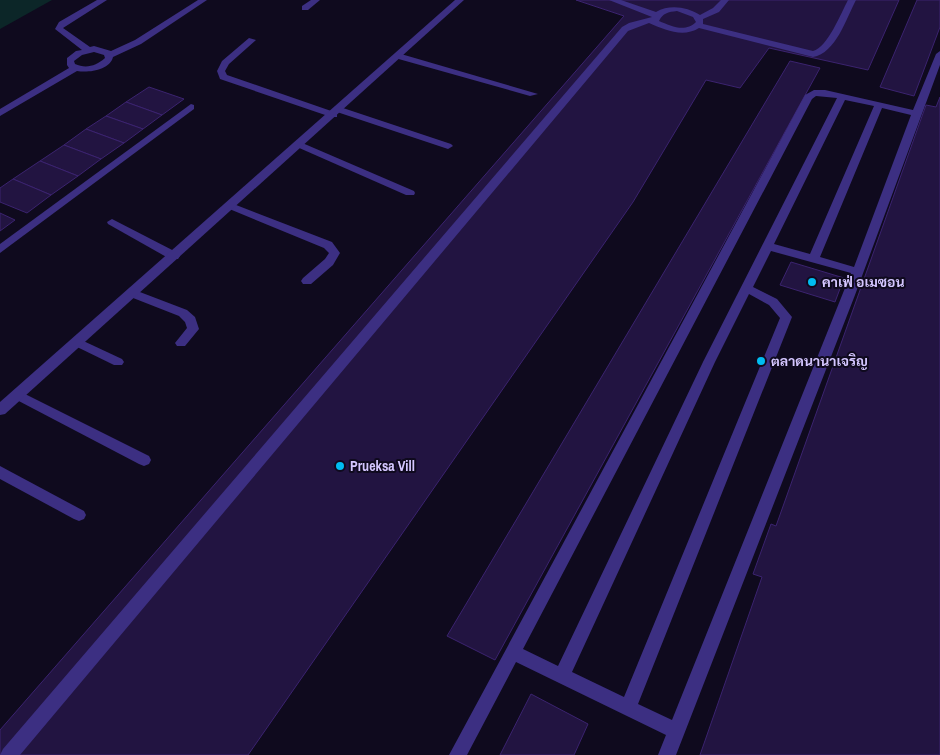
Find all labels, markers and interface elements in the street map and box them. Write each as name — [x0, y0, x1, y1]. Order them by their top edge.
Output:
place label: คาเฟ่ อเมซอน — [822, 273, 905, 291]
marker: คาเฟ่ อเมซอน — [806, 276, 818, 288]
place label: ตลาดนานาเจริญ — [771, 352, 868, 370]
marker: ตลาดนานาเจริญ — [755, 355, 767, 367]
place label: Prueksa Vill — [350, 457, 415, 475]
marker: Prueksa Vill — [334, 460, 346, 472]

